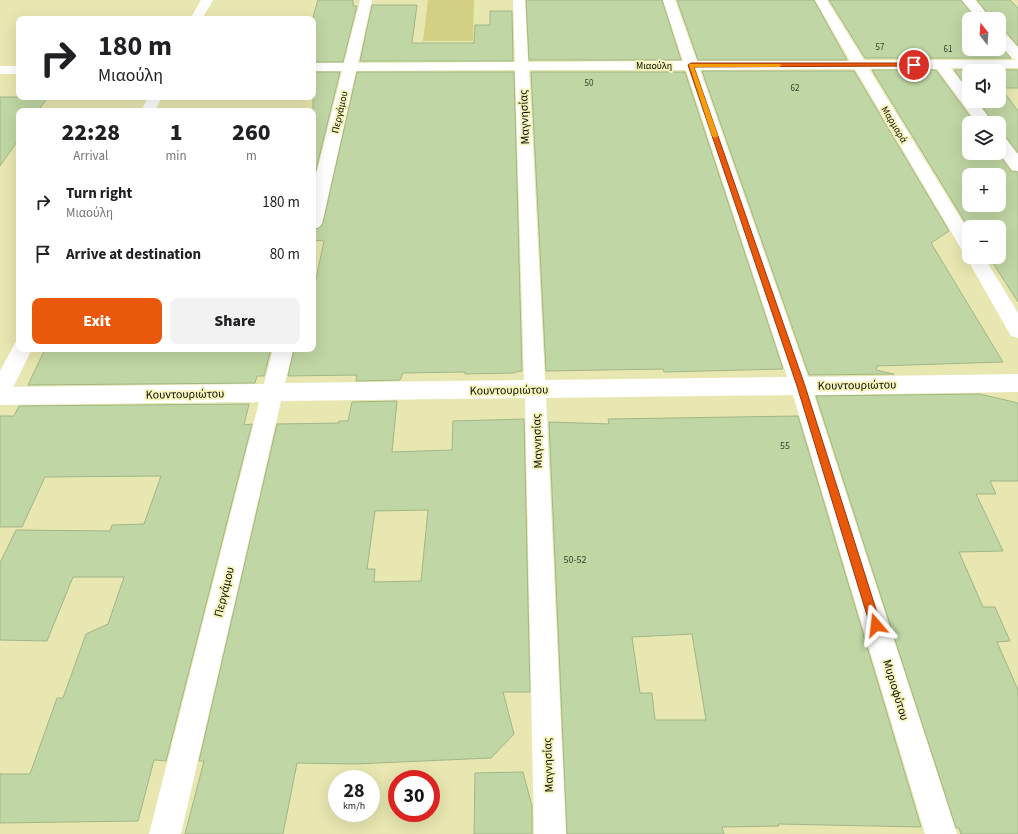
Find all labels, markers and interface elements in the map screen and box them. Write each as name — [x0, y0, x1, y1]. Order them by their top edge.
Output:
north arrow — [962, 12, 1006, 56]
map controls — [962, 12, 1006, 264]
text: 180 m — [98, 26, 172, 66]
icon: right — [32, 32, 84, 84]
house number: 57 — [876, 41, 885, 54]
house number: 61 — [944, 43, 952, 56]
pin — [897, 48, 931, 82]
icon: arrive — [903, 54, 925, 76]
street label: Μιαούλη — [636, 59, 672, 73]
text: Μιαούλη — [98, 63, 163, 88]
button: sound — [962, 64, 1006, 108]
house number: 50 — [585, 77, 594, 90]
house number: 62 — [791, 82, 800, 95]
street label: Μαγνησίας — [515, 89, 534, 145]
street label: Περγάμου — [328, 90, 352, 135]
street label: Μαρμαρά — [878, 104, 911, 146]
text: 22:28 — [61, 115, 120, 150]
text: 1 — [170, 115, 183, 150]
text: 260 — [232, 115, 271, 150]
button: layers — [962, 116, 1006, 160]
text: Arrival — [73, 147, 108, 165]
text: min — [166, 147, 187, 165]
text: m — [246, 147, 257, 165]
button: + — [962, 168, 1006, 212]
text: Turn right — [66, 183, 132, 204]
icon: right — [32, 191, 54, 213]
text: 180 m — [262, 192, 300, 213]
text: Μιαούλη — [66, 204, 113, 222]
button: − — [962, 220, 1006, 264]
icon: arrive — [32, 243, 54, 265]
text: Arrive at destination — [66, 244, 201, 265]
text: 80 m — [270, 244, 300, 265]
button: Exit — [32, 298, 162, 344]
button: Share — [170, 298, 300, 344]
street label: Κουντουριώτου — [818, 376, 896, 395]
street label: Κουντουριώτου — [470, 381, 548, 400]
street label: Κουντουριώτου — [146, 385, 224, 404]
street label: Μαγνησίας — [528, 413, 547, 469]
house number: 55 — [780, 439, 790, 453]
house number: 50-52 — [564, 553, 587, 567]
street label: Περγάμου — [210, 565, 239, 619]
position arrow — [855, 604, 897, 646]
street label: Μυριοφύτου — [878, 658, 913, 723]
street label: Μαγνησίας — [539, 737, 558, 793]
speed limit sign: 30 — [388, 770, 440, 822]
text: 28 — [343, 777, 365, 805]
text: km/h — [343, 799, 365, 813]

